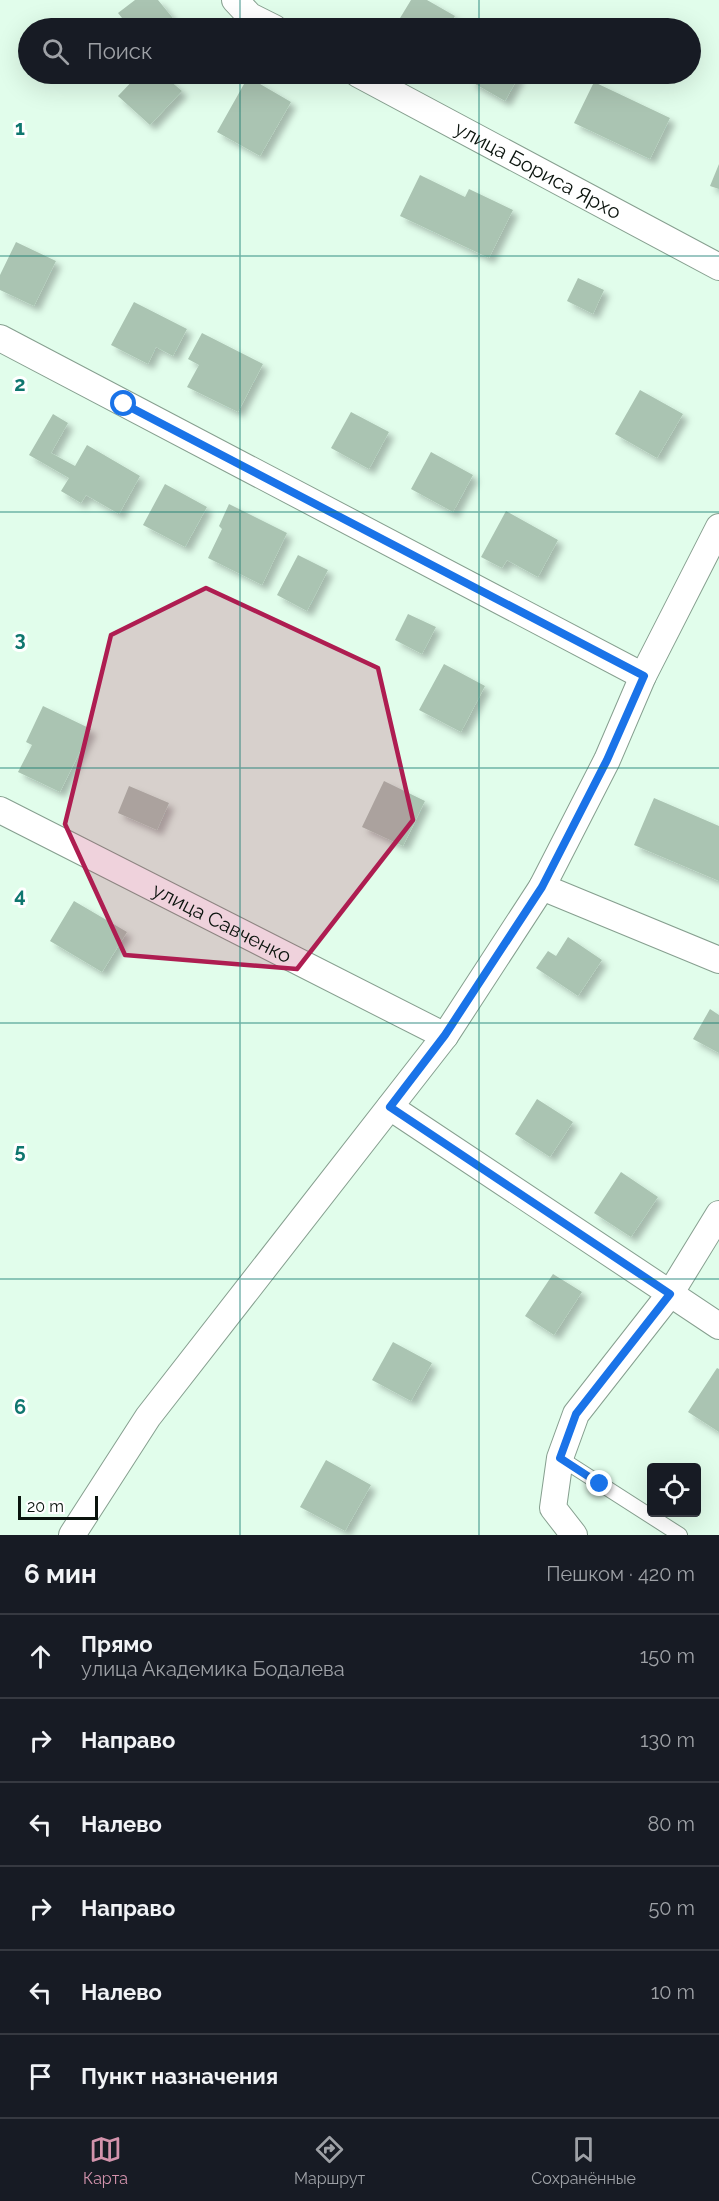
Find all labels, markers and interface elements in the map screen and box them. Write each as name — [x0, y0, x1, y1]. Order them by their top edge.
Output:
search box — [18, 18, 701, 84]
icon: search — [39, 35, 72, 68]
text: Поиск — [87, 38, 152, 64]
text: 1 — [15, 116, 25, 140]
street label: улица Бориса Ярхо — [451, 116, 625, 224]
text: 2 — [14, 372, 26, 396]
route start — [110, 390, 136, 416]
text: 3 — [14, 627, 26, 651]
street label: улица Савченко — [149, 877, 296, 968]
text: 4 — [14, 883, 26, 907]
text: 5 — [14, 1139, 26, 1163]
text: 6 — [14, 1395, 26, 1419]
map controls — [647, 1463, 701, 1517]
button: locate — [647, 1463, 701, 1517]
route end — [586, 1470, 612, 1496]
scale bar — [18, 1493, 98, 1520]
text: 20 m — [27, 1497, 64, 1516]
text: 6 мин — [24, 1559, 97, 1589]
text: Пешком · 420 m — [546, 1562, 695, 1586]
text: Прямо — [81, 1631, 153, 1657]
icon: ahead — [24, 1640, 57, 1673]
text: 150 m — [640, 1644, 695, 1668]
text: улица Академика Бодалева — [81, 1657, 345, 1681]
icon: right — [24, 1724, 57, 1757]
text: Направо — [81, 1727, 175, 1753]
text: 130 m — [640, 1728, 695, 1752]
icon: left — [24, 1808, 57, 1841]
text: Налево — [81, 1811, 162, 1837]
text: 80 m — [647, 1812, 695, 1836]
icon: right — [24, 1892, 57, 1925]
text: Направо — [81, 1895, 175, 1921]
text: 50 m — [648, 1896, 695, 1920]
icon: left — [24, 1976, 57, 2009]
text: Налево — [81, 1979, 162, 2005]
text: 10 m — [651, 1980, 695, 2004]
icon: arrive — [24, 2060, 57, 2093]
text: Пункт назначения — [81, 2063, 278, 2089]
tab: Карта — [83, 2133, 128, 2188]
tab: Маршрут — [294, 2133, 365, 2188]
tab: Сохранённые — [531, 2133, 636, 2188]

